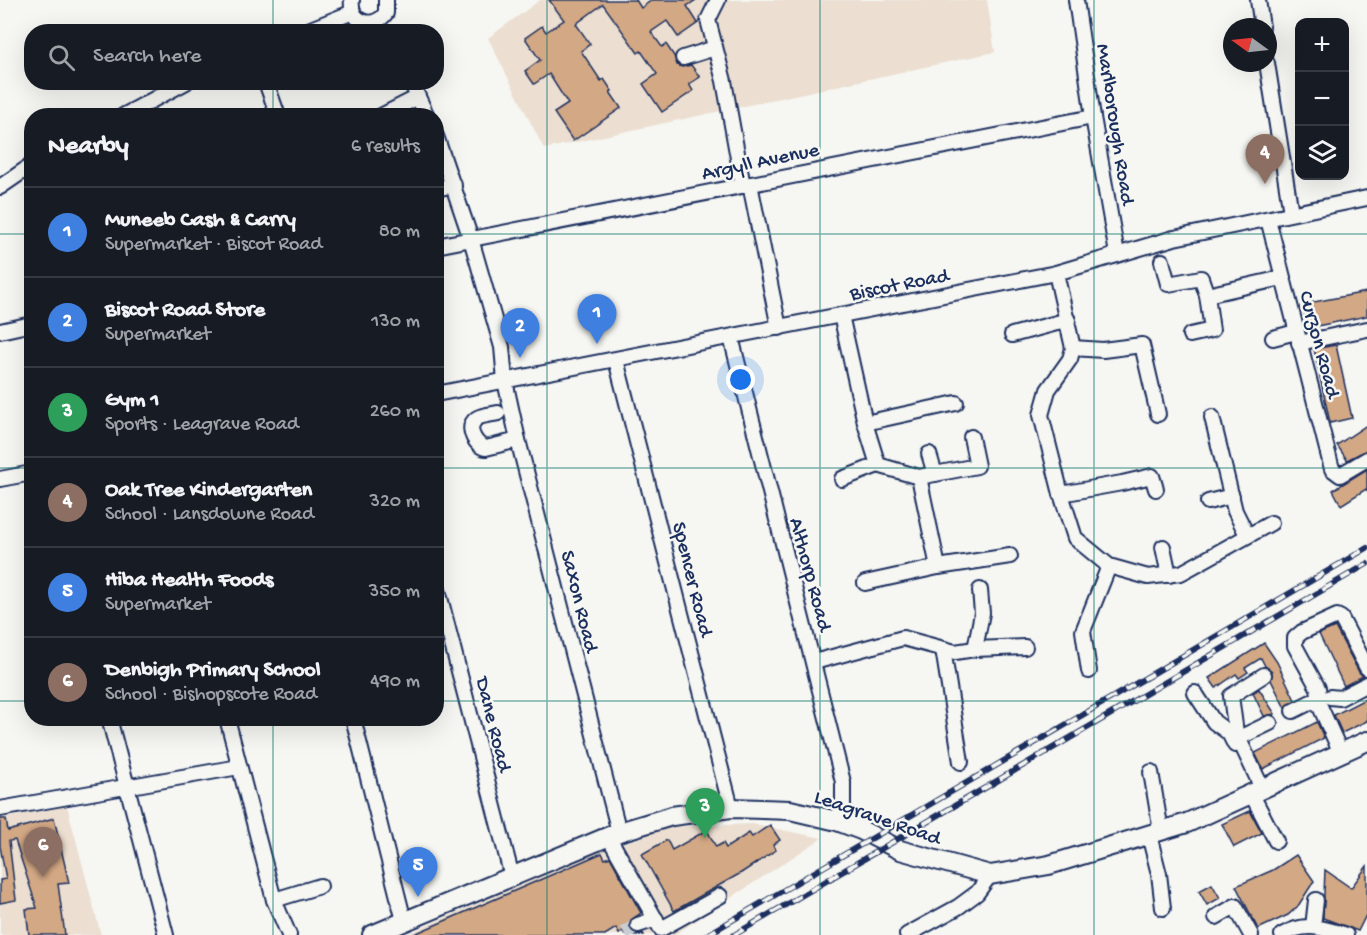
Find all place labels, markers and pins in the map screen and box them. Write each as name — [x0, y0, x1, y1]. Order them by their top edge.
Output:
pin: 4 — [1246, 134, 1284, 184]
pin: 1 — [578, 294, 616, 344]
pin: 2 — [500, 308, 540, 358]
pin: 3 — [686, 788, 724, 838]
pin: 6 — [24, 828, 63, 877]
pin: 5 — [398, 848, 438, 897]

